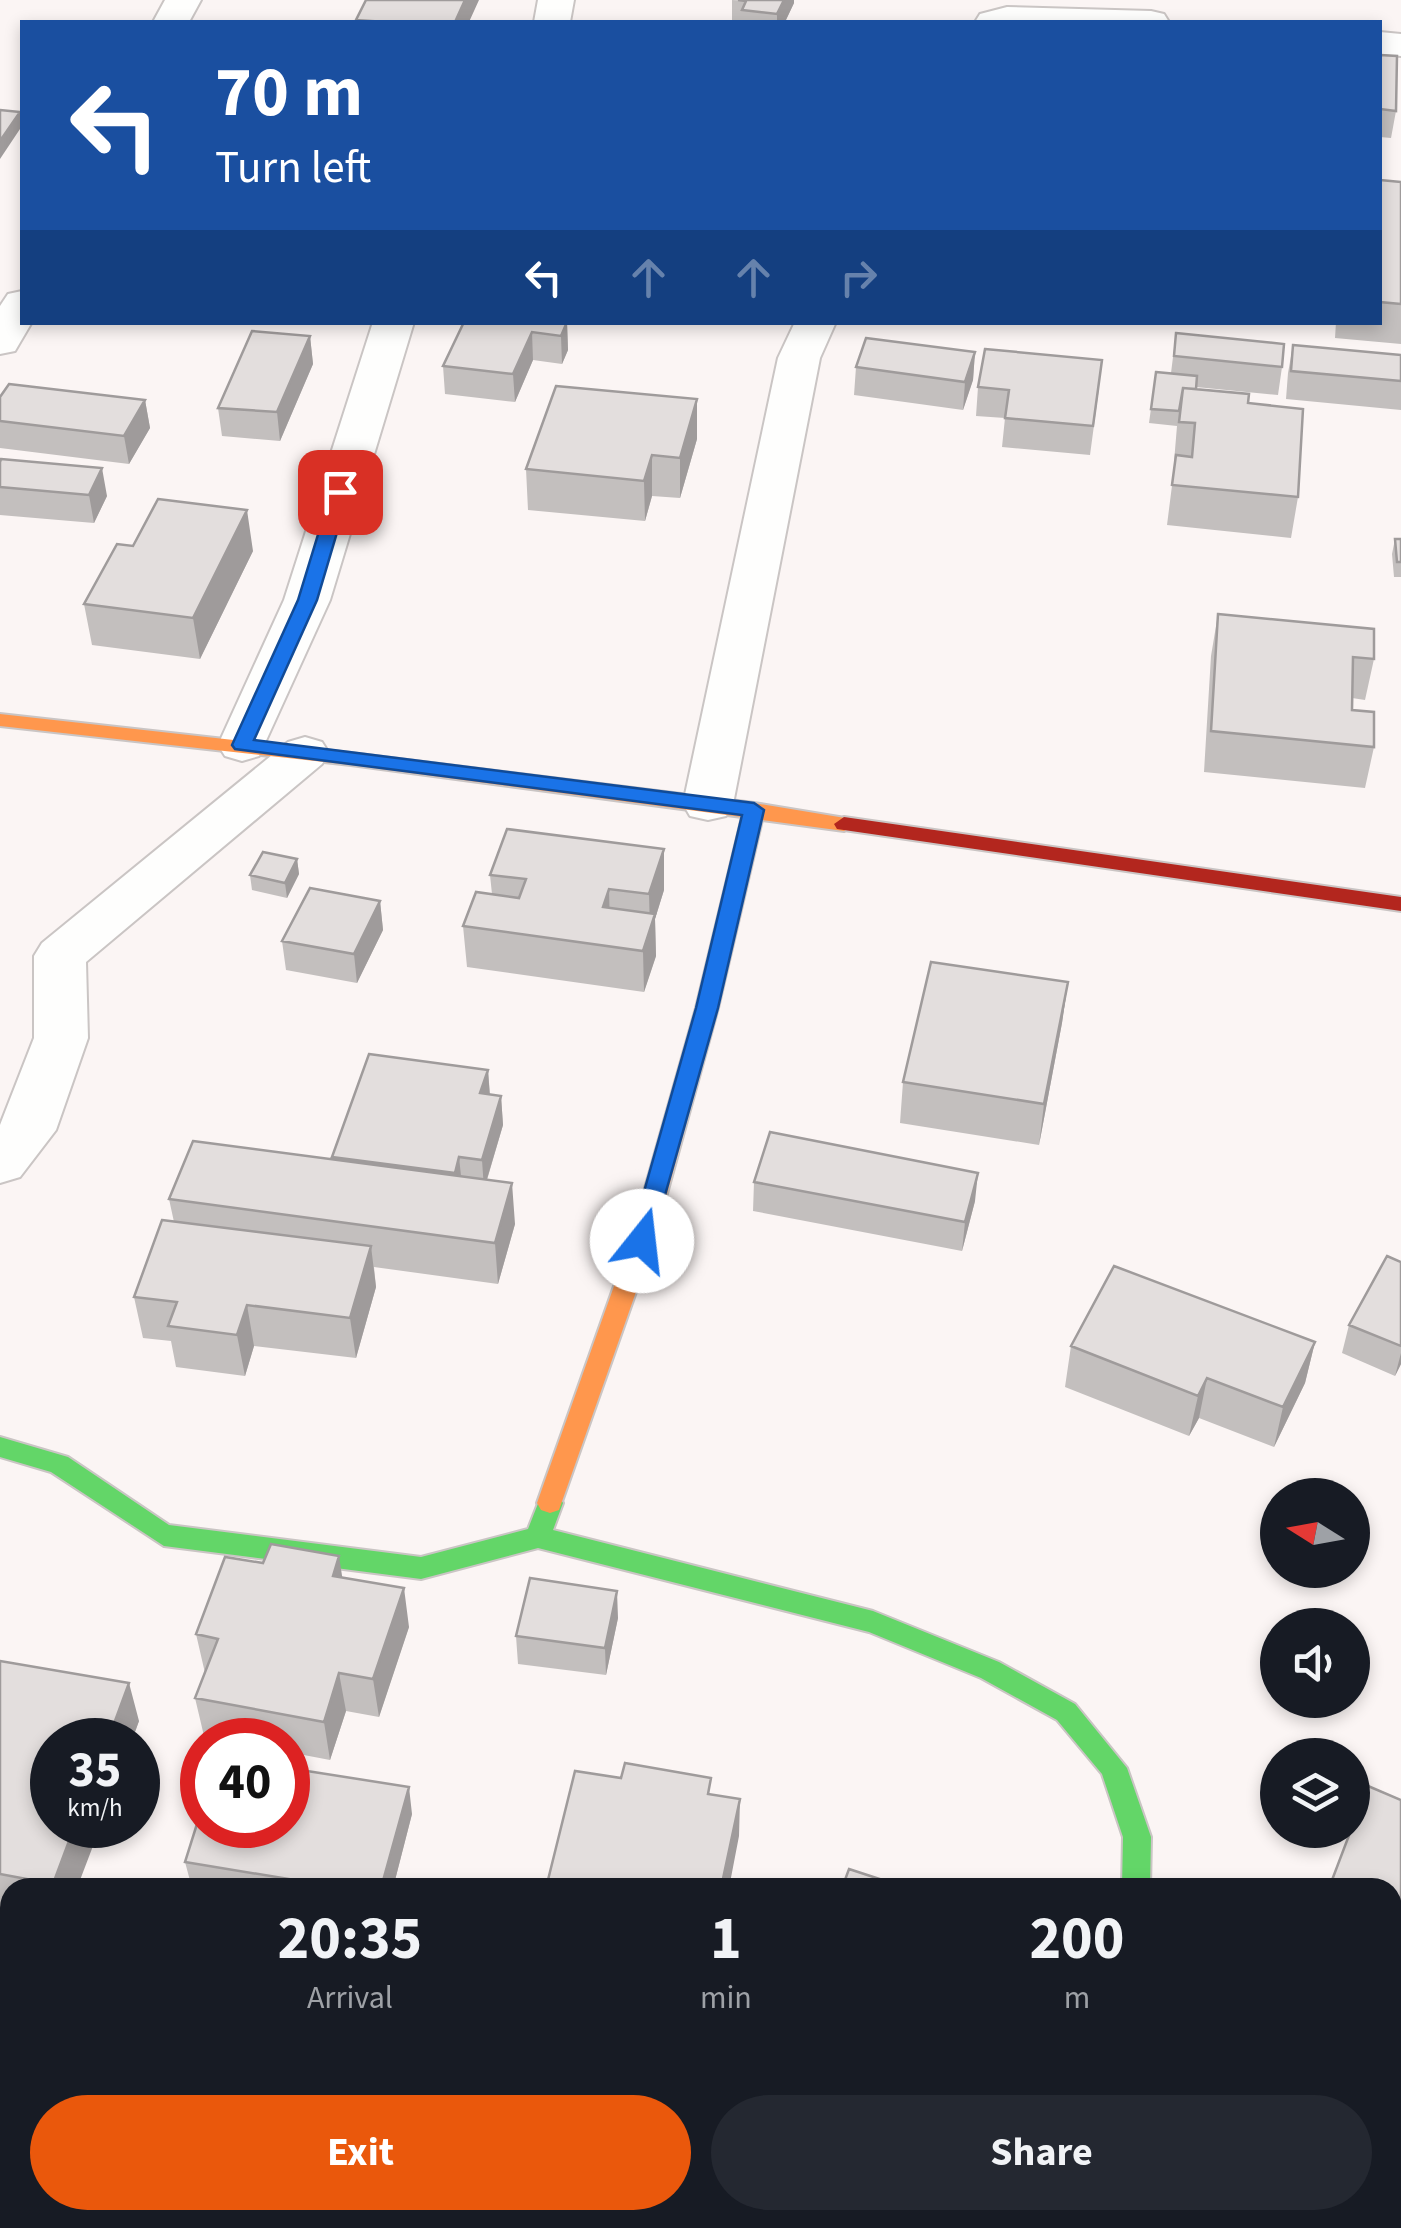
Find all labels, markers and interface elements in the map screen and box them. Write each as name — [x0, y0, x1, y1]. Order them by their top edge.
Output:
text: 70 m — [215, 43, 363, 143]
icon: left — [50, 60, 180, 190]
text: Turn left — [215, 136, 371, 200]
icon: left — [516, 250, 571, 305]
icon: ahead — [621, 250, 676, 305]
icon: ahead — [726, 250, 781, 305]
icon: right — [831, 250, 886, 305]
pin — [298, 450, 383, 535]
icon: arrive — [313, 465, 368, 520]
position arrow — [590, 1189, 694, 1293]
north arrow — [1260, 1478, 1370, 1588]
map controls — [1260, 1478, 1370, 1848]
button: sound — [1260, 1608, 1370, 1718]
speed limit sign: 40 — [180, 1718, 310, 1848]
text: 35 — [69, 1735, 121, 1806]
button: layers — [1260, 1738, 1370, 1848]
text: km/h — [67, 1790, 123, 1826]
text: 20:35 — [278, 1897, 422, 1982]
text: 1 — [710, 1897, 742, 1982]
text: 200 — [1029, 1897, 1124, 1982]
text: Arrival — [307, 1975, 393, 2021]
text: min — [700, 1975, 752, 2021]
text: m — [1064, 1975, 1090, 2021]
button: Exit — [30, 2095, 691, 2210]
button: Share — [711, 2095, 1372, 2210]

